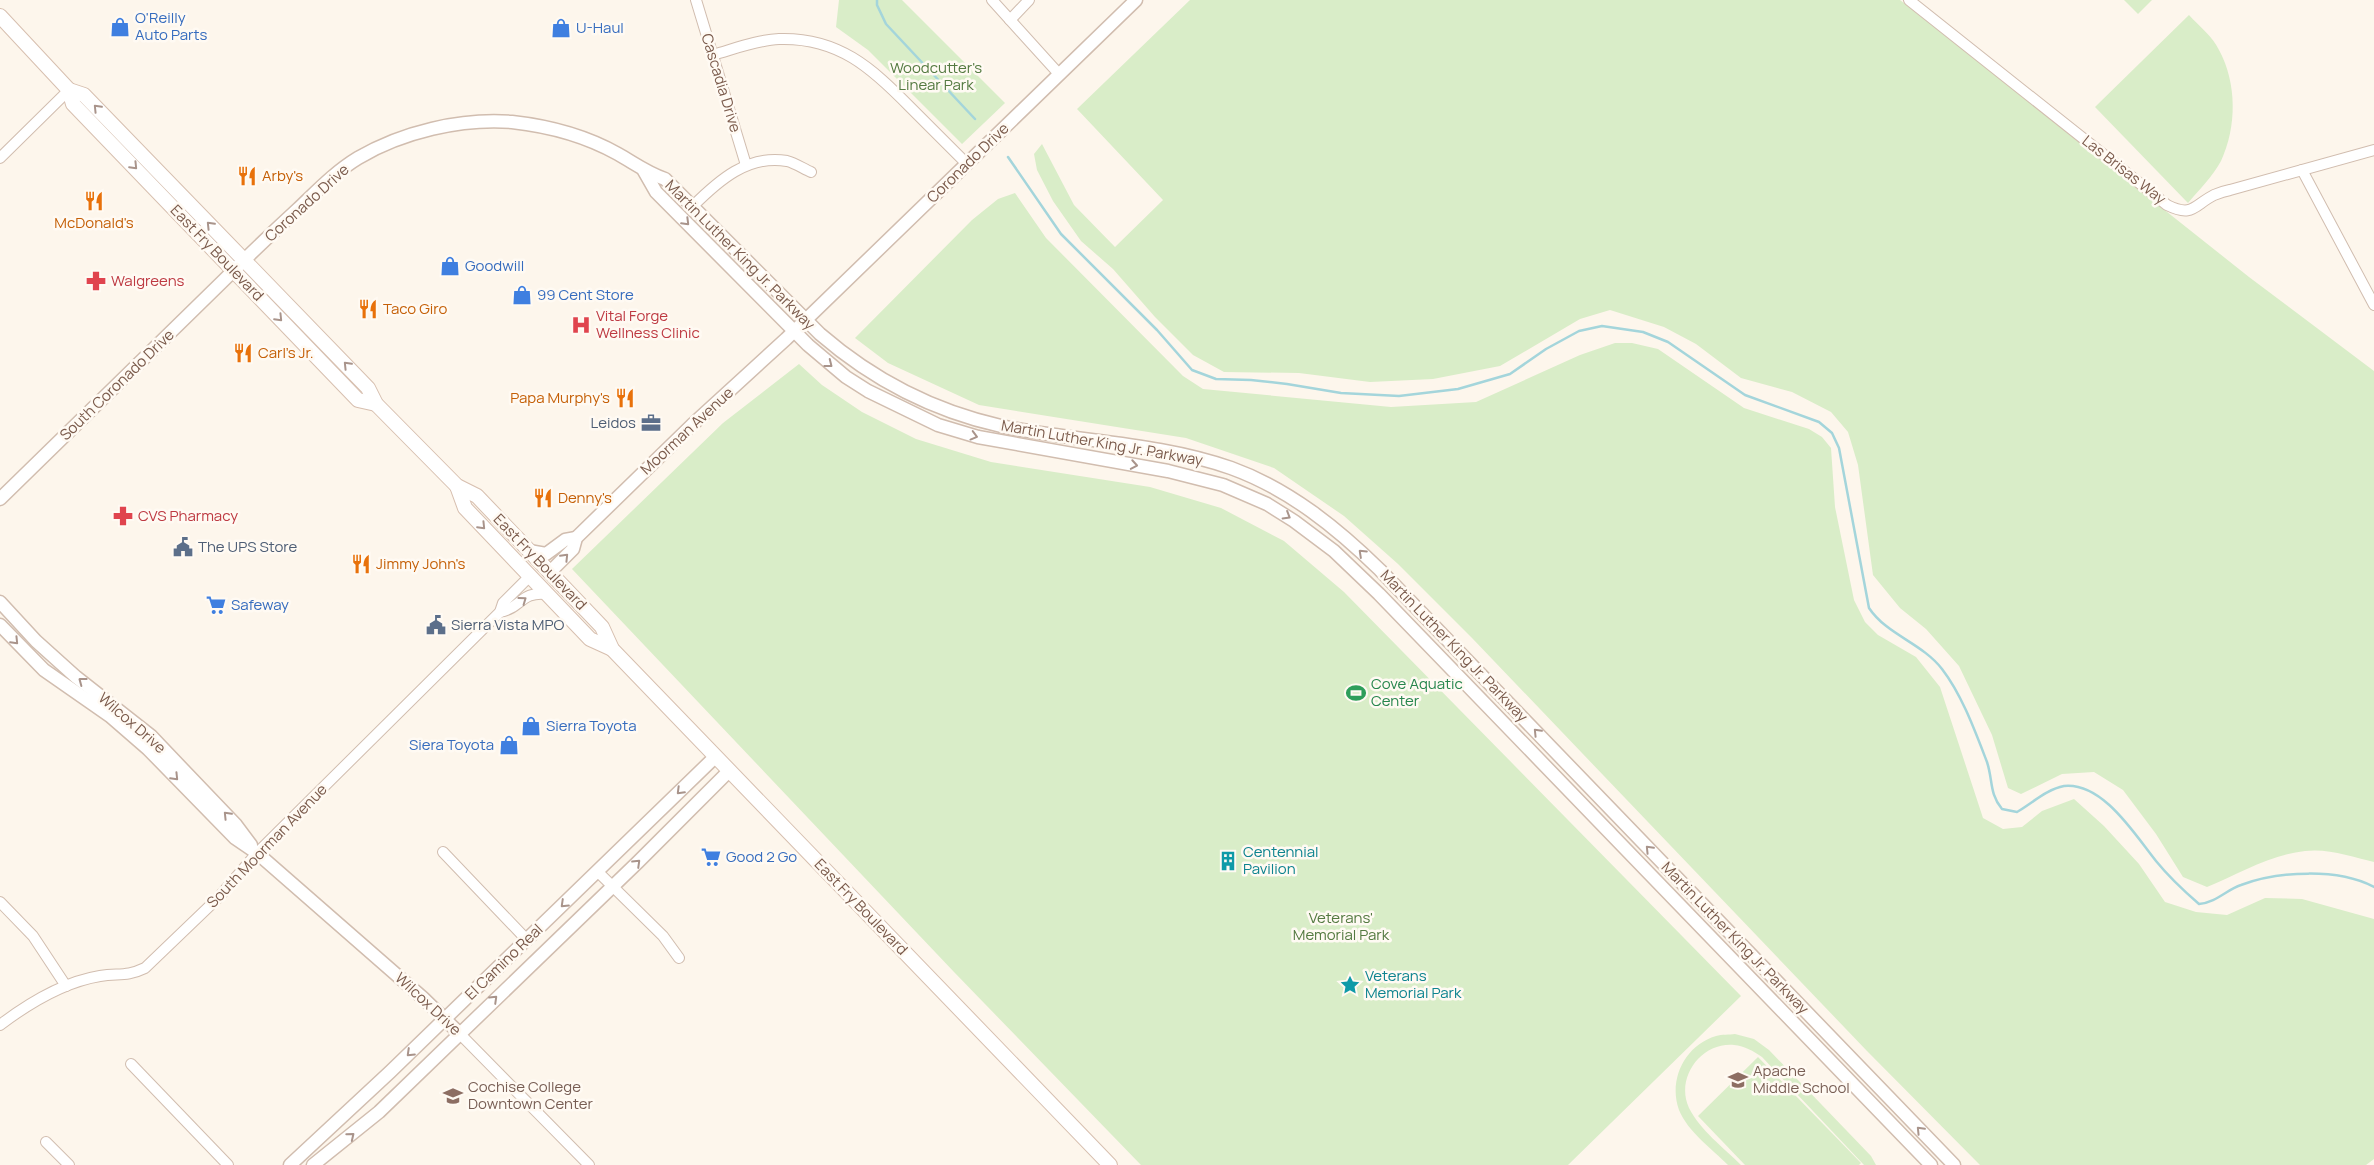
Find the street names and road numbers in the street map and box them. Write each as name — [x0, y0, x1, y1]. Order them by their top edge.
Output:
street label: Cascadia Drive — [696, 31, 747, 135]
street label: Coronado Drive — [922, 118, 1014, 207]
street label: Las Brisas Way — [2078, 130, 2171, 209]
street label: Coronado Drive — [260, 159, 354, 246]
street label: Martin Luther King Jr. Parkway — [661, 175, 820, 334]
street label: East Fry Boulevard — [166, 200, 269, 305]
street label: South Coronado Drive — [55, 324, 179, 445]
street label: Moorman Avenue — [636, 382, 738, 479]
street label: Martin Luther King Jr. Parkway — [1000, 414, 1205, 471]
street label: East Fry Boulevard — [489, 509, 592, 614]
street label: Martin Luther King Jr. Parkway — [1376, 565, 1533, 726]
street label: Wilcox Drive — [94, 687, 171, 758]
street label: South Moorman Avenue — [202, 779, 332, 912]
street label: East Fry Boulevard — [810, 854, 913, 959]
street label: Martin Luther King Jr. Parkway — [1657, 857, 1814, 1018]
street label: El Camino Real — [460, 919, 547, 1004]
street label: Wilcox Drive — [391, 967, 466, 1040]

